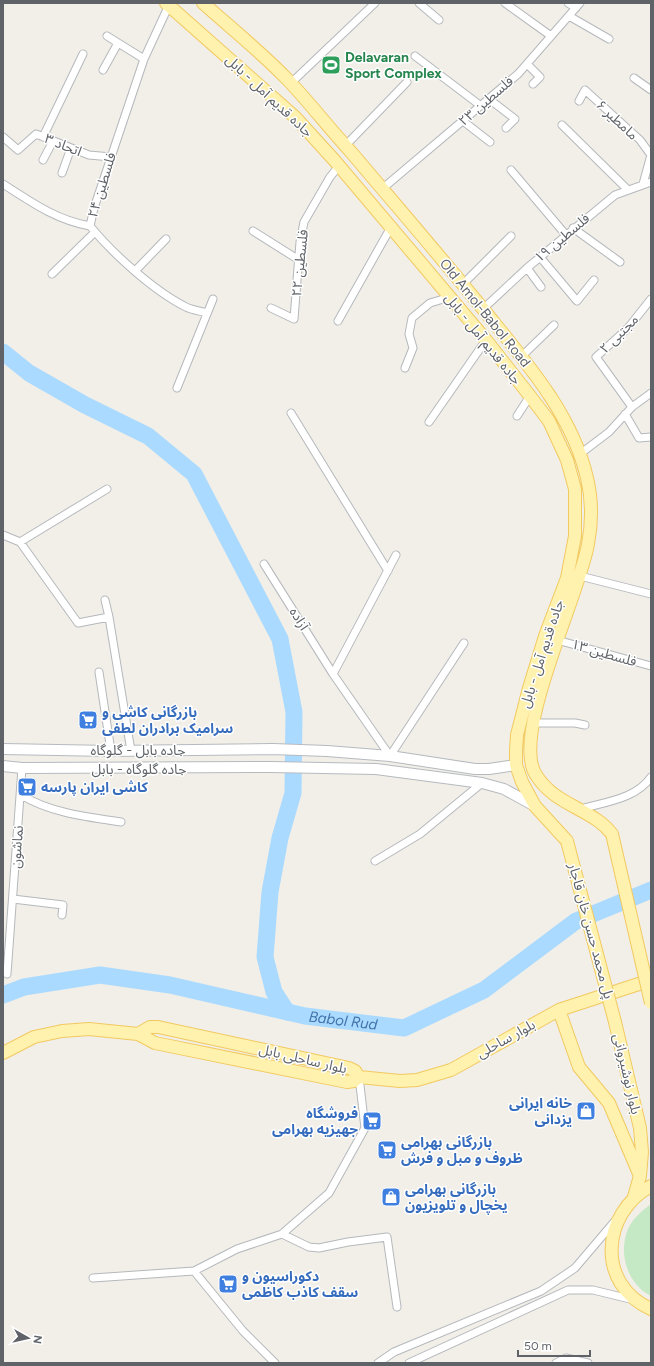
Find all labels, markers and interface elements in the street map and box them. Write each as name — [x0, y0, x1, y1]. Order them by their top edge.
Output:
place label: Delavaran Sport Complex — [345, 49, 442, 82]
street label: جاده قدیم آمل - بابل — [221, 51, 316, 142]
sports icon: Delavaran Sport Complex — [320, 54, 342, 76]
street label: فلسطین ۲۳ — [455, 73, 517, 129]
street label: مامطیر ۶ — [593, 96, 641, 144]
street label: اتحاد ۳ — [42, 130, 84, 160]
street label: فلسطین ۲۴ — [84, 150, 120, 220]
street label: فلسطین ۱۹ — [531, 210, 593, 266]
street label: فلسطین ۲۲ — [288, 229, 312, 297]
street label: Old Amol-Babol Road — [436, 255, 534, 371]
street label: جاده قدیم آمل - بابل — [439, 290, 525, 389]
street label: مجتبی ۲ — [596, 311, 642, 357]
street label: جاده قدیم آمل - بابل — [516, 598, 569, 711]
street label: آزاده — [285, 604, 313, 634]
street label: فلسطین ۱۳ — [569, 636, 639, 670]
place label: بازرگانی کاشی و سرامیک برادران لطفی — [102, 704, 233, 737]
supermarket icon: بازرگانی کاشی و سرامیک برادران لطفی — [77, 709, 99, 731]
street label: جاده بابل - گلوگاه — [91, 742, 185, 759]
street label: جاده گلوگاه - بابل — [92, 761, 186, 778]
supermarket icon: کاشی ایران پارسه — [16, 776, 38, 798]
place label: کاشی ایران پارسه — [41, 779, 148, 796]
street label: نماشون — [7, 825, 27, 869]
street label: پل محمد حسن خان قاجار — [563, 860, 617, 1001]
water label: Babol Rud — [308, 1008, 379, 1034]
street label: بلوار ساحلی — [474, 1016, 538, 1062]
street label: بلوار نوشیروانی — [609, 1032, 645, 1116]
street label: بلوار ساحلی بابل — [257, 1041, 349, 1077]
place label: خانه ایرانی یزدانی — [509, 1095, 572, 1128]
shop icon: خانه ایرانی یزدانی — [575, 1100, 597, 1122]
place label: فروشگاه جهیزیه بهرامی — [272, 1105, 358, 1138]
supermarket icon: فروشگاه جهیزیه بهرامی — [361, 1110, 383, 1132]
place label: بازرگانی بهرامی ظروف و مبل و فرش — [401, 1134, 523, 1167]
supermarket icon: بازرگانی بهرامی ظروف و مبل و فرش — [376, 1139, 398, 1161]
place label: بازرگانی بهرامی یخچال و تلویزیون — [405, 1181, 508, 1214]
shop icon: بازرگانی بهرامی یخچال و تلویزیون — [380, 1186, 402, 1208]
place label: دکوراسیون و سقف کاذب کاظمی — [242, 1268, 358, 1301]
supermarket icon: دکوراسیون و سقف کاذب کاظمی — [217, 1273, 239, 1295]
north arrow — [8, 1318, 48, 1358]
scale bar — [518, 1332, 590, 1358]
text: N — [30, 1334, 44, 1344]
text: 50 m — [524, 1339, 552, 1353]

